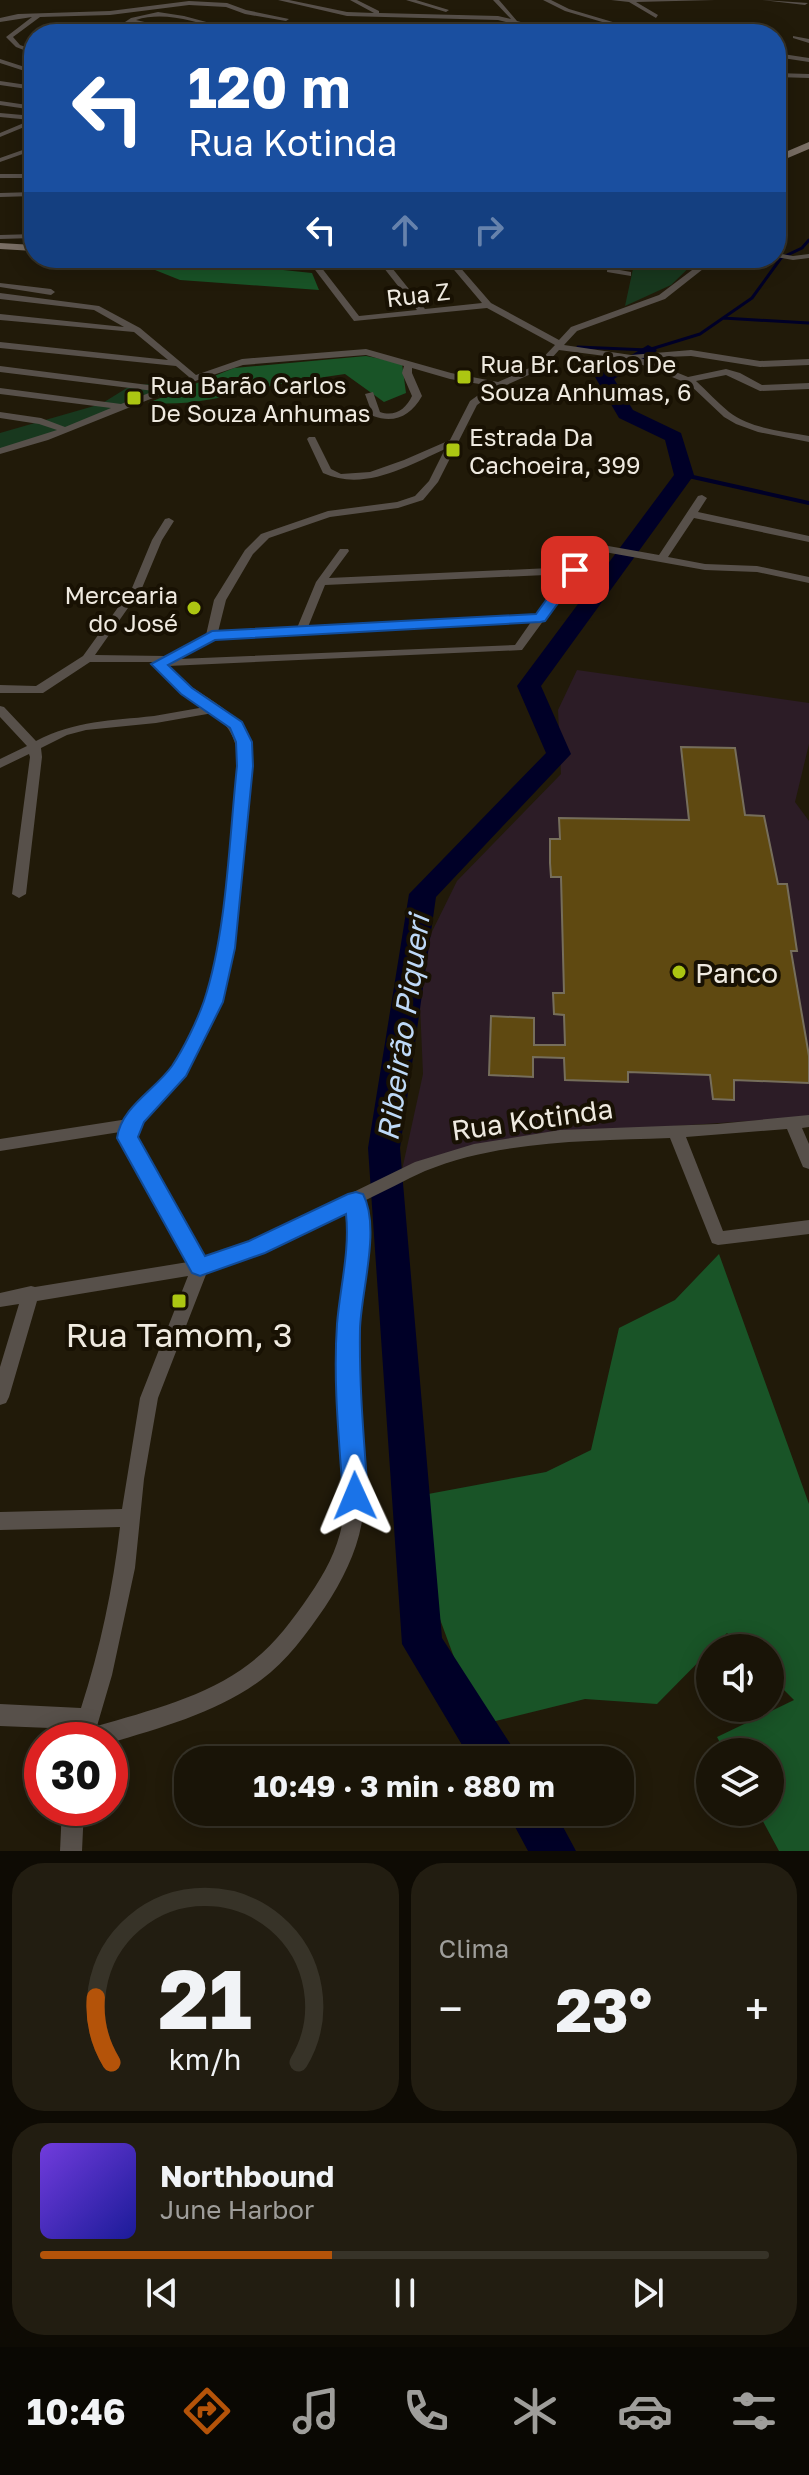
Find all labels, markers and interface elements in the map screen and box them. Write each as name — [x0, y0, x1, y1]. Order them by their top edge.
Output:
text: 120 m — [188, 53, 350, 120]
icon: left — [56, 56, 160, 160]
text: Rua Kotinda — [188, 121, 397, 164]
icon: left — [299, 208, 343, 252]
icon: ahead — [383, 208, 427, 252]
icon: right — [467, 208, 511, 252]
street label: Rua Z — [384, 276, 452, 312]
place label: Rua Br. Carlos De Souza Anhumas, 6 — [480, 349, 691, 406]
marker: Rua Br. Carlos De Souza Anhumas, 6 — [455, 368, 473, 386]
place label: Rua Barão Carlos De Souza Anhumas — [150, 370, 370, 427]
marker: Rua Barão Carlos De Souza Anhumas — [125, 389, 143, 407]
place label: Estrada Da Cachoeira, 399 — [469, 422, 640, 479]
marker: Estrada Da Cachoeira, 399 — [444, 441, 462, 459]
pin — [541, 536, 609, 604]
icon: arrive — [553, 548, 597, 592]
place label: Mercearia do José — [64, 580, 178, 637]
marker: Mercearia do José — [185, 599, 203, 617]
water label: Ribeirão Piqueri — [369, 910, 437, 1143]
place label: Panco — [695, 956, 778, 989]
marker: Panco — [670, 963, 688, 981]
street label: Rua Kotinda — [449, 1091, 615, 1147]
marker: Rua Tamom, 3 — [170, 1292, 188, 1310]
place label: Rua Tamom, 3 — [65, 1314, 293, 1354]
position arrow — [313, 1454, 397, 1538]
map controls — [696, 1634, 784, 1826]
button: sound — [696, 1634, 784, 1722]
speed limit sign: 30 — [24, 1722, 128, 1826]
button: layers — [696, 1738, 784, 1826]
text: 10:49 · 3 min · 880 m — [253, 1768, 555, 1804]
text: Clima — [439, 1933, 509, 1964]
text: 21 — [158, 1947, 252, 2047]
text: 23° — [555, 1973, 652, 2045]
text: − — [439, 1982, 463, 2035]
text: + — [745, 1982, 769, 2035]
text: km/h — [169, 2042, 242, 2076]
text: Northbound — [160, 2158, 334, 2194]
text: June Harbor — [160, 2194, 314, 2225]
icon: previous — [140, 2271, 184, 2315]
icon: pause — [383, 2271, 427, 2315]
icon: next — [626, 2271, 670, 2315]
icon: directions — [179, 2383, 235, 2439]
icon: music — [288, 2383, 344, 2439]
icon: phone — [398, 2383, 454, 2439]
icon: climate — [507, 2383, 563, 2439]
icon: car — [617, 2383, 673, 2439]
icon: filters — [726, 2383, 782, 2439]
text: 10:46 — [27, 2390, 126, 2433]

